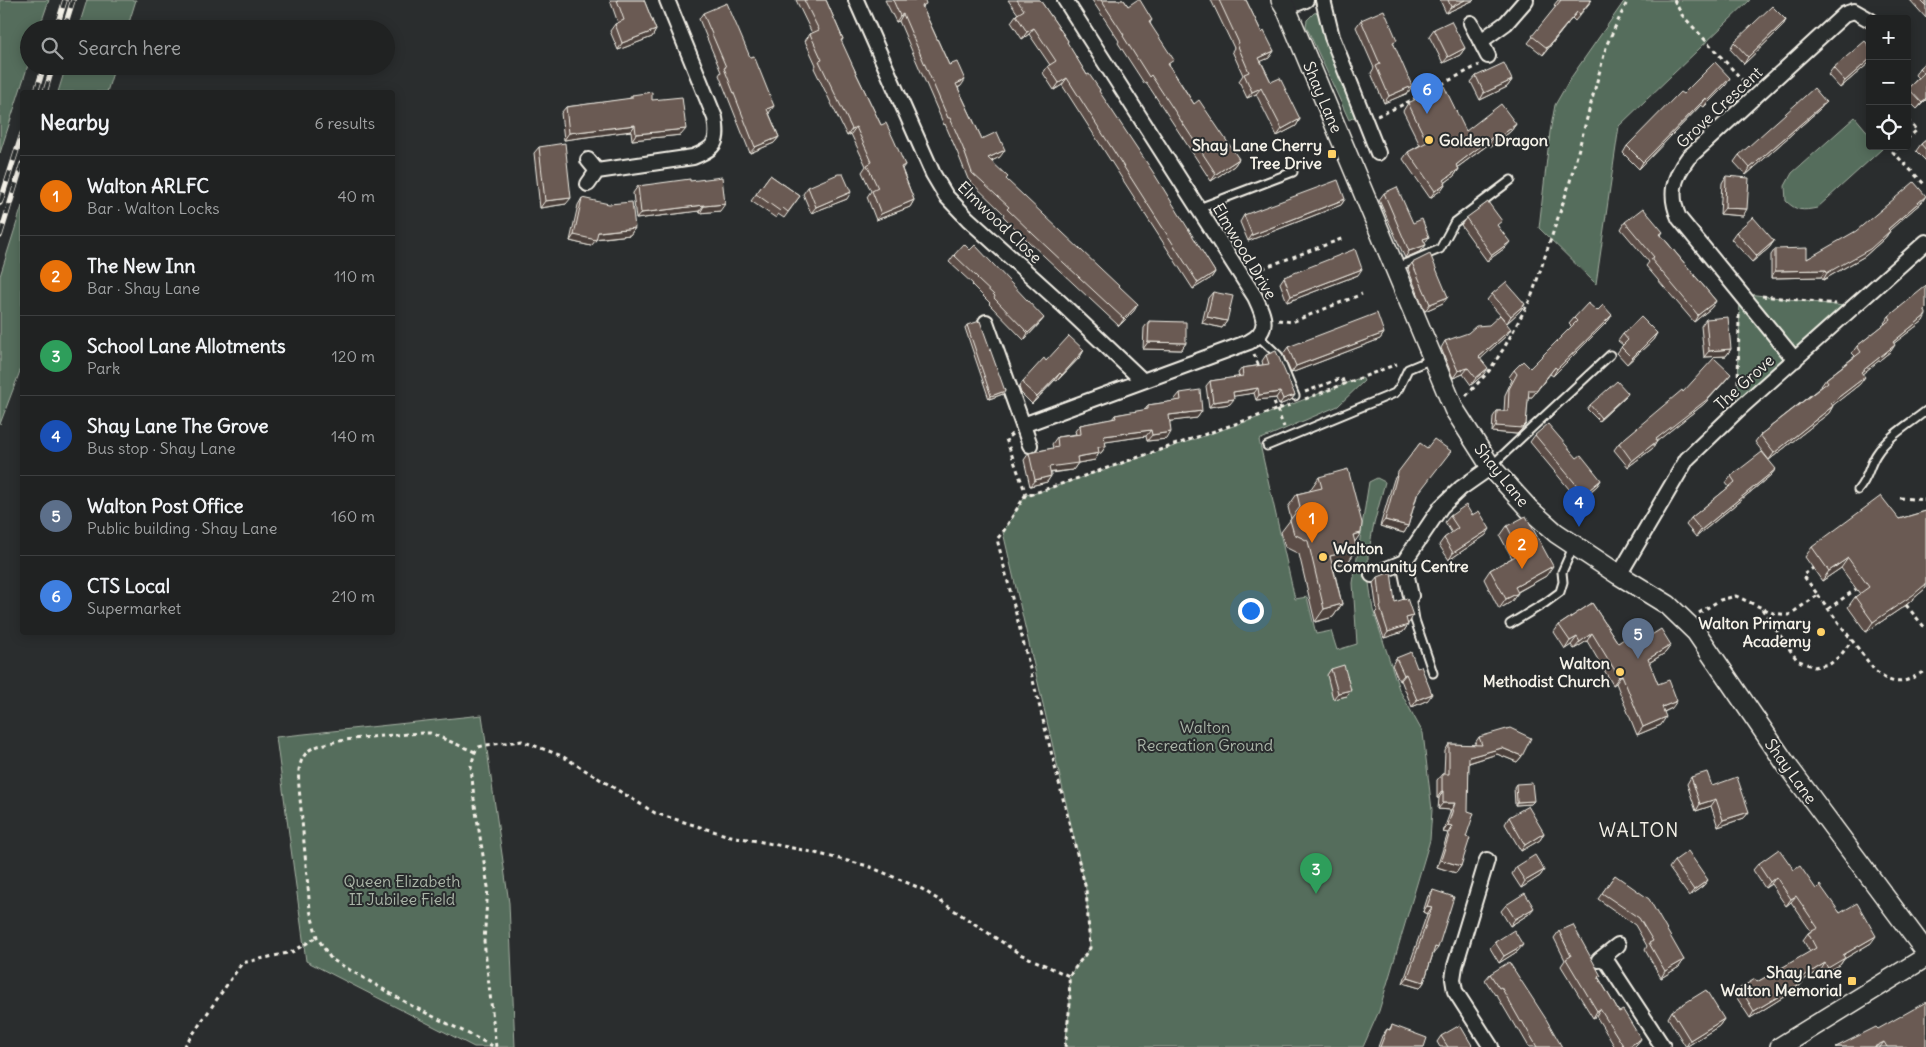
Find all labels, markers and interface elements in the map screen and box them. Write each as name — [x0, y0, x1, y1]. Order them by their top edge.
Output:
map controls — [1866, 15, 1911, 150]
button: + — [1866, 15, 1911, 60]
search box — [20, 20, 395, 75]
icon: search — [38, 34, 66, 62]
text: Search here — [78, 36, 181, 60]
street label: Shay Lane — [1299, 58, 1347, 136]
button: − — [1866, 60, 1911, 105]
street label: Grove Crescent — [1672, 62, 1767, 152]
pin: 6 — [1411, 73, 1443, 114]
button: locate — [1866, 105, 1911, 150]
text: Nearby — [40, 109, 110, 136]
text: 6 results — [314, 113, 375, 133]
place label: Golden Dragon — [1439, 130, 1548, 151]
marker: Golden Dragon — [1423, 134, 1435, 146]
place label: Shay Lane Cherry Tree Drive — [1192, 135, 1322, 173]
marker: Shay Lane Cherry Tree Drive — [1326, 148, 1338, 160]
text: Walton ARLFC — [87, 174, 209, 198]
street label: Elmwood Close — [954, 177, 1046, 267]
text: 1 — [53, 186, 59, 206]
text: 40 m — [337, 186, 375, 206]
text: Bar · Walton Locks — [87, 198, 220, 218]
street label: Elmwood Drive — [1208, 199, 1282, 303]
text: The New Inn — [87, 254, 196, 278]
text: 2 — [52, 266, 60, 286]
text: 110 m — [334, 266, 375, 286]
text: Bar · Shay Lane — [87, 278, 200, 298]
text: School Lane Allotments — [87, 334, 286, 358]
text: 3 — [51, 346, 61, 366]
text: 120 m — [332, 346, 375, 366]
street label: The Grove — [1710, 350, 1778, 414]
text: Park — [87, 358, 120, 378]
text: Shay Lane The Grove — [87, 414, 269, 438]
text: 4 — [51, 426, 61, 446]
text: 140 m — [331, 426, 375, 446]
text: Bus stop · Shay Lane — [87, 438, 236, 458]
street label: Shay Lane — [1470, 439, 1534, 511]
pin: 4 — [1563, 486, 1595, 527]
text: Walton Post Office — [87, 494, 244, 518]
pin: 1 — [1296, 502, 1328, 543]
text: 5 — [51, 506, 61, 526]
text: 160 m — [331, 506, 375, 526]
text: Public building · Shay Lane — [87, 518, 277, 538]
pin: 2 — [1506, 528, 1538, 569]
place label: Walton Community Centre — [1333, 538, 1469, 577]
marker: Walton Community Centre — [1317, 551, 1329, 563]
text: CTS Local — [87, 574, 170, 598]
text: 6 — [51, 586, 61, 606]
text: 210 m — [332, 586, 375, 606]
text: Supermarket — [87, 598, 181, 618]
your location — [1238, 598, 1264, 624]
place label: Walton Primary Academy — [1698, 613, 1811, 652]
pin: 5 — [1622, 618, 1654, 659]
marker: Walton Primary Academy — [1815, 626, 1827, 638]
place label: Walton Methodist Church — [1483, 653, 1610, 691]
marker: Walton Methodist Church — [1614, 666, 1626, 678]
park label: Walton Recreation Ground — [1137, 717, 1273, 755]
street label: Shay Lane — [1761, 734, 1821, 808]
district label: WALTON — [1599, 818, 1679, 842]
pin: 3 — [1300, 853, 1332, 894]
park label: Queen Elizabeth II Jubilee Field — [344, 871, 460, 909]
place label: Shay Lane Walton Memorial — [1720, 962, 1842, 1000]
marker: Shay Lane Walton Memorial — [1846, 975, 1858, 987]

